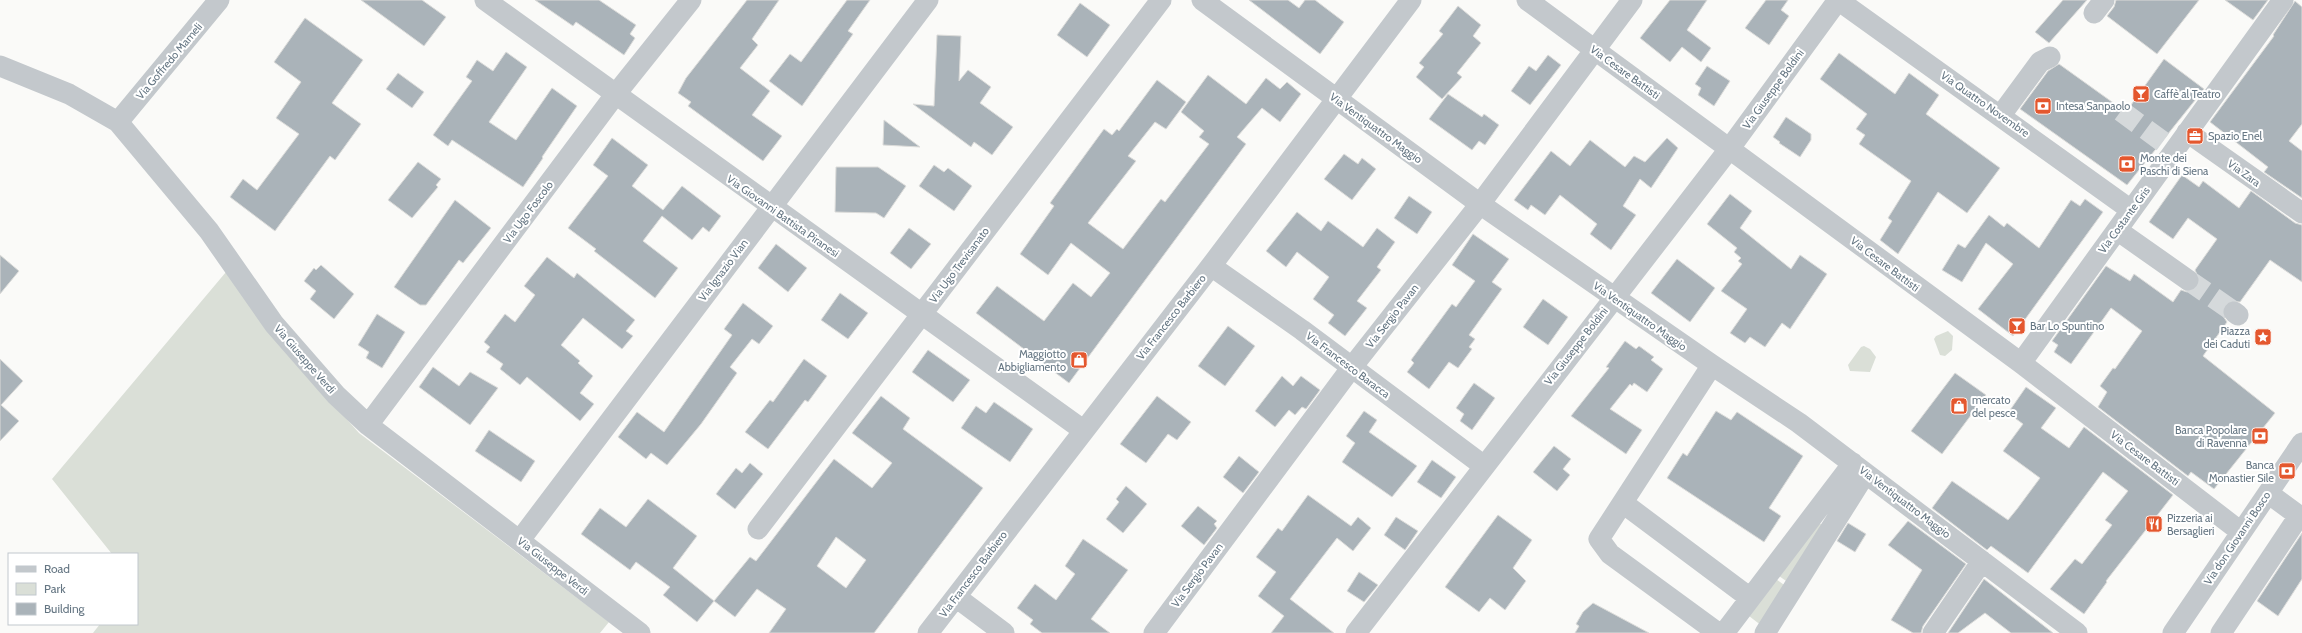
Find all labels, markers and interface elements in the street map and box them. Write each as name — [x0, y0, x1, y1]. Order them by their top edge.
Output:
street label: Via Goffredo Mameli — [133, 20, 205, 102]
street label: Via Cesare Battisti — [1587, 42, 1663, 102]
street label: Via Giuseppe Boldini — [1739, 46, 1807, 132]
street label: Via Quattro Novembre — [1938, 68, 2032, 140]
bar icon: Caffè al Teatro — [2131, 84, 2151, 104]
place label: Caffè al Teatro — [2154, 87, 2221, 101]
street label: Via Ventiquattro Maggio — [1327, 90, 1425, 166]
bank icon: Intesa Sanpaolo — [2033, 96, 2053, 116]
place label: Intesa Sanpaolo — [2056, 99, 2130, 113]
office icon: Spazio Enel — [2185, 126, 2205, 146]
place label: Spazio Enel — [2208, 129, 2263, 143]
place label: Monte dei Paschi di Siena — [2140, 151, 2209, 178]
bank icon: Monte dei Paschi di Siena — [2117, 154, 2137, 174]
street label: Via Zara — [2225, 157, 2264, 190]
street label: Via Giovanni Battista Piranesi — [724, 172, 842, 260]
street label: Via Ugo Foscolo — [500, 178, 556, 246]
street label: Via Costante Gris — [2095, 184, 2153, 256]
street label: Via Ugo Trevisanato — [926, 224, 992, 306]
street label: Via Cesare Battisti — [1848, 233, 1922, 295]
street label: Via Ignazio Vian — [695, 236, 751, 304]
street label: Via Francesco Barbiero — [1133, 271, 1209, 363]
street label: Via Ventiquattro Maggio — [1590, 278, 1690, 354]
street label: Via Sergio Pavan — [1363, 281, 1421, 351]
street label: Via Giuseppe Boldini — [1541, 304, 1611, 388]
bar icon: Bar Lo Spuntino — [2007, 316, 2027, 336]
place label: Bar Lo Spuntino — [2030, 319, 2104, 333]
street label: Via Giuseppe Verdi — [271, 322, 339, 396]
place label: Piazza dei Caduti — [2203, 324, 2251, 351]
place icon: Piazza dei Caduti — [2253, 327, 2273, 347]
street label: Via Francesco Baracca — [1303, 329, 1393, 402]
place label: Maggiotto Abbigliamento — [998, 347, 1066, 374]
shop icon: Maggiotto Abbigliamento — [1069, 350, 1089, 370]
place label: mercato del pesce — [1972, 393, 2016, 420]
shop icon: mercato del pesce — [1949, 396, 1969, 416]
place label: Banca Popolare di Ravenna — [2175, 423, 2248, 450]
bank icon: Banca Popolare di Ravenna — [2250, 426, 2270, 446]
street label: Via Cesare Battisti — [2108, 427, 2182, 489]
place label: Banca Monastier Sile — [2209, 458, 2275, 485]
bank icon: Banca Monastier Sile — [2277, 461, 2297, 481]
street label: Via Ventiquattro Maggio — [1856, 463, 1954, 541]
street label: Via don Giovanni Bosco — [2201, 489, 2273, 587]
place label: Pizzeria ai Bersaglieri — [2167, 511, 2214, 538]
restaurant icon: Pizzeria ai Bersaglieri — [2144, 514, 2164, 534]
street label: Via Francesco Barbiero — [936, 528, 1010, 620]
street label: Via Giuseppe Verdi — [515, 534, 591, 598]
street label: Via Sergio Pavan — [1168, 540, 1226, 610]
legend — [8, 553, 138, 625]
text: Road — [44, 561, 70, 576]
text: Park — [44, 581, 66, 596]
text: Building — [44, 601, 86, 616]

